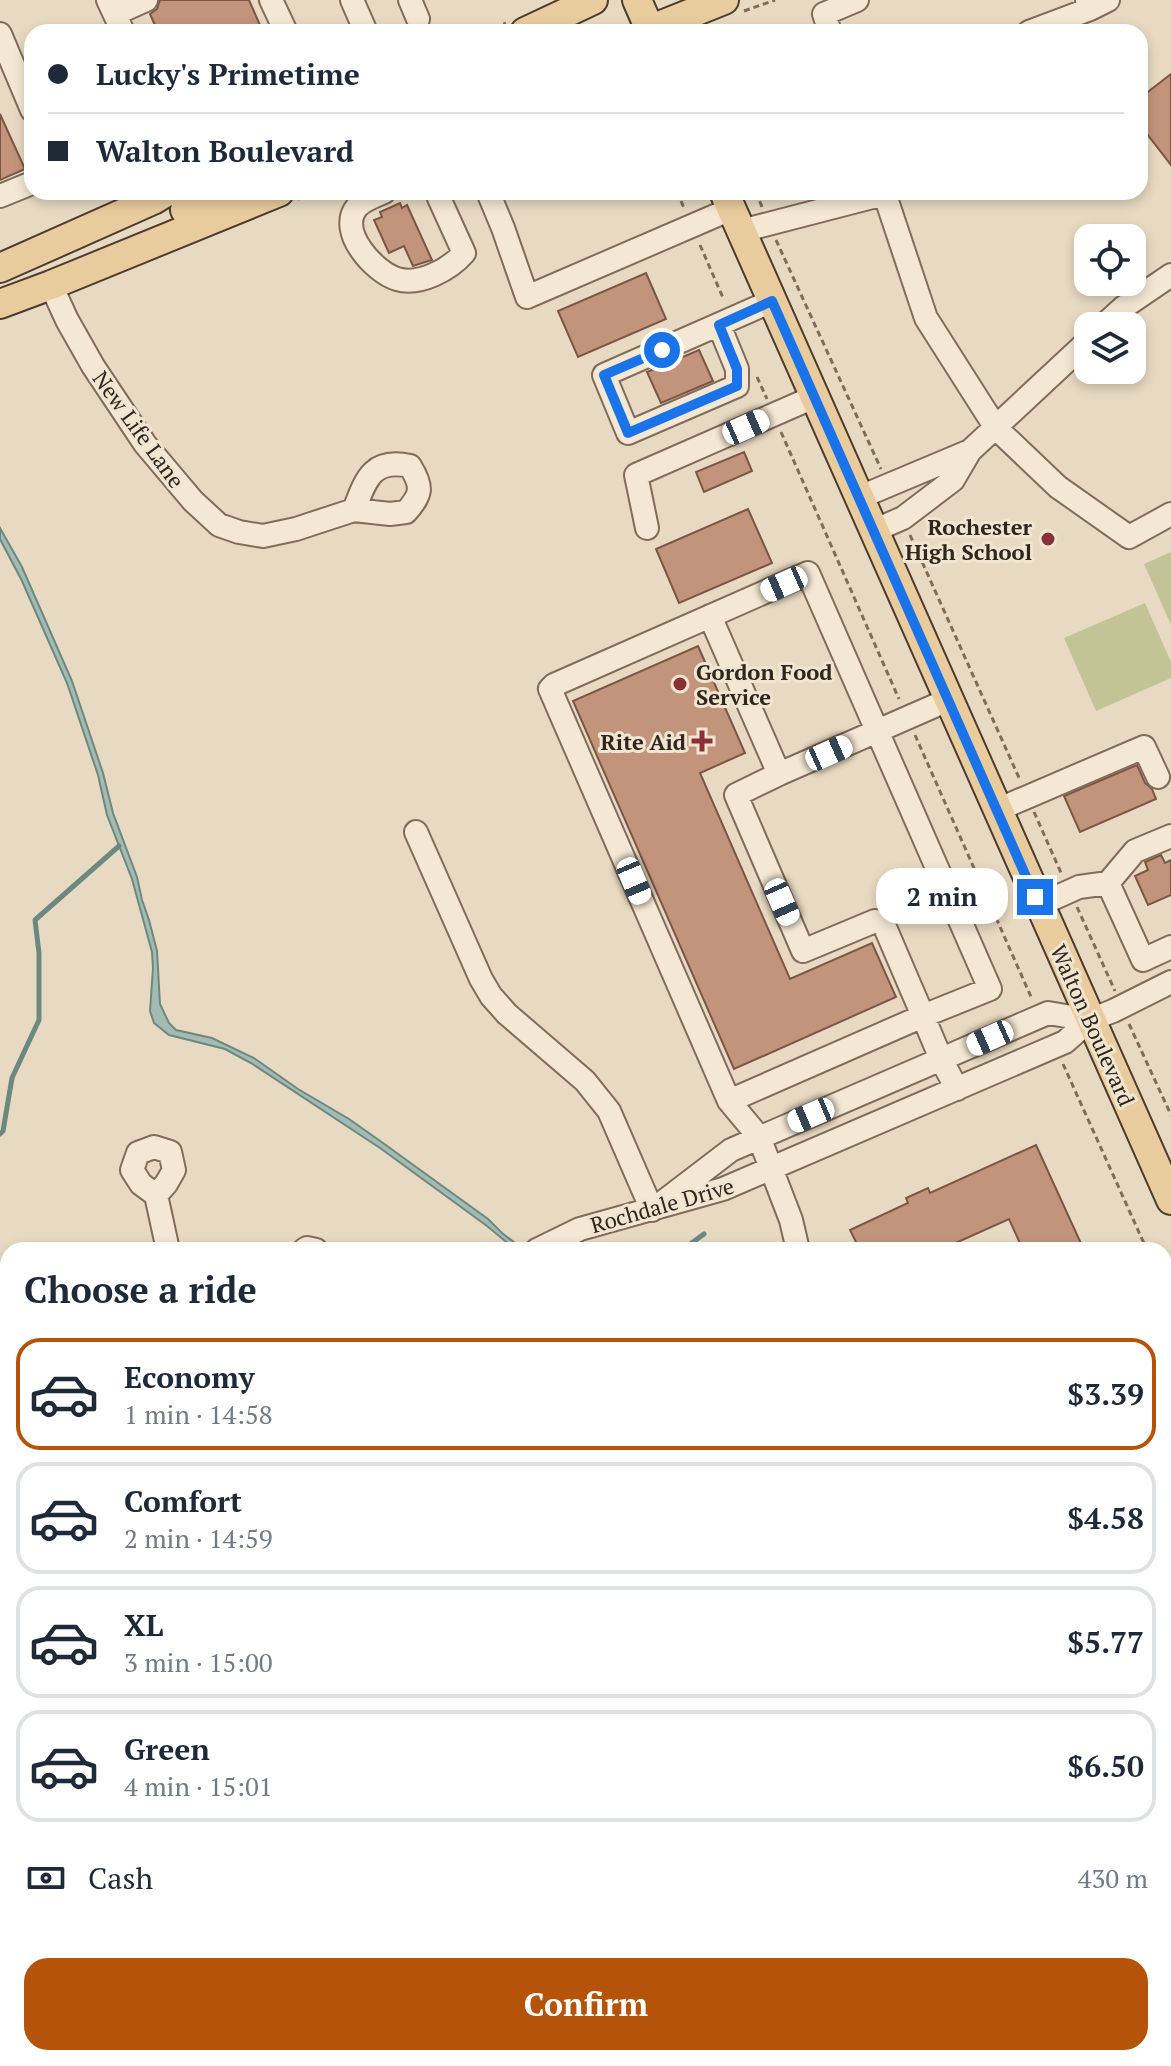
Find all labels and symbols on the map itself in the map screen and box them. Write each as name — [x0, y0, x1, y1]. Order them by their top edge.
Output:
route start — [644, 332, 680, 368]
street label: New Life Lane — [87, 365, 191, 493]
car — [719, 406, 773, 448]
place label: Rochester High School — [905, 512, 1033, 566]
marker: Rochester High School — [1039, 530, 1057, 548]
car — [757, 563, 811, 605]
place label: Gordon Food Service — [696, 657, 832, 711]
marker: Gordon Food Service — [671, 675, 689, 693]
place label: Rite Aid — [601, 727, 686, 756]
marker: Rite Aid — [693, 732, 711, 750]
car — [802, 732, 856, 774]
car — [614, 854, 654, 908]
callout: 2 min — [875, 869, 1007, 925]
car — [761, 875, 803, 929]
route end — [1017, 879, 1053, 915]
street label: Walton Boulevard — [1044, 940, 1142, 1110]
car — [963, 1017, 1017, 1059]
car — [784, 1095, 838, 1135]
street label: Rochdale Drive — [587, 1171, 737, 1239]

